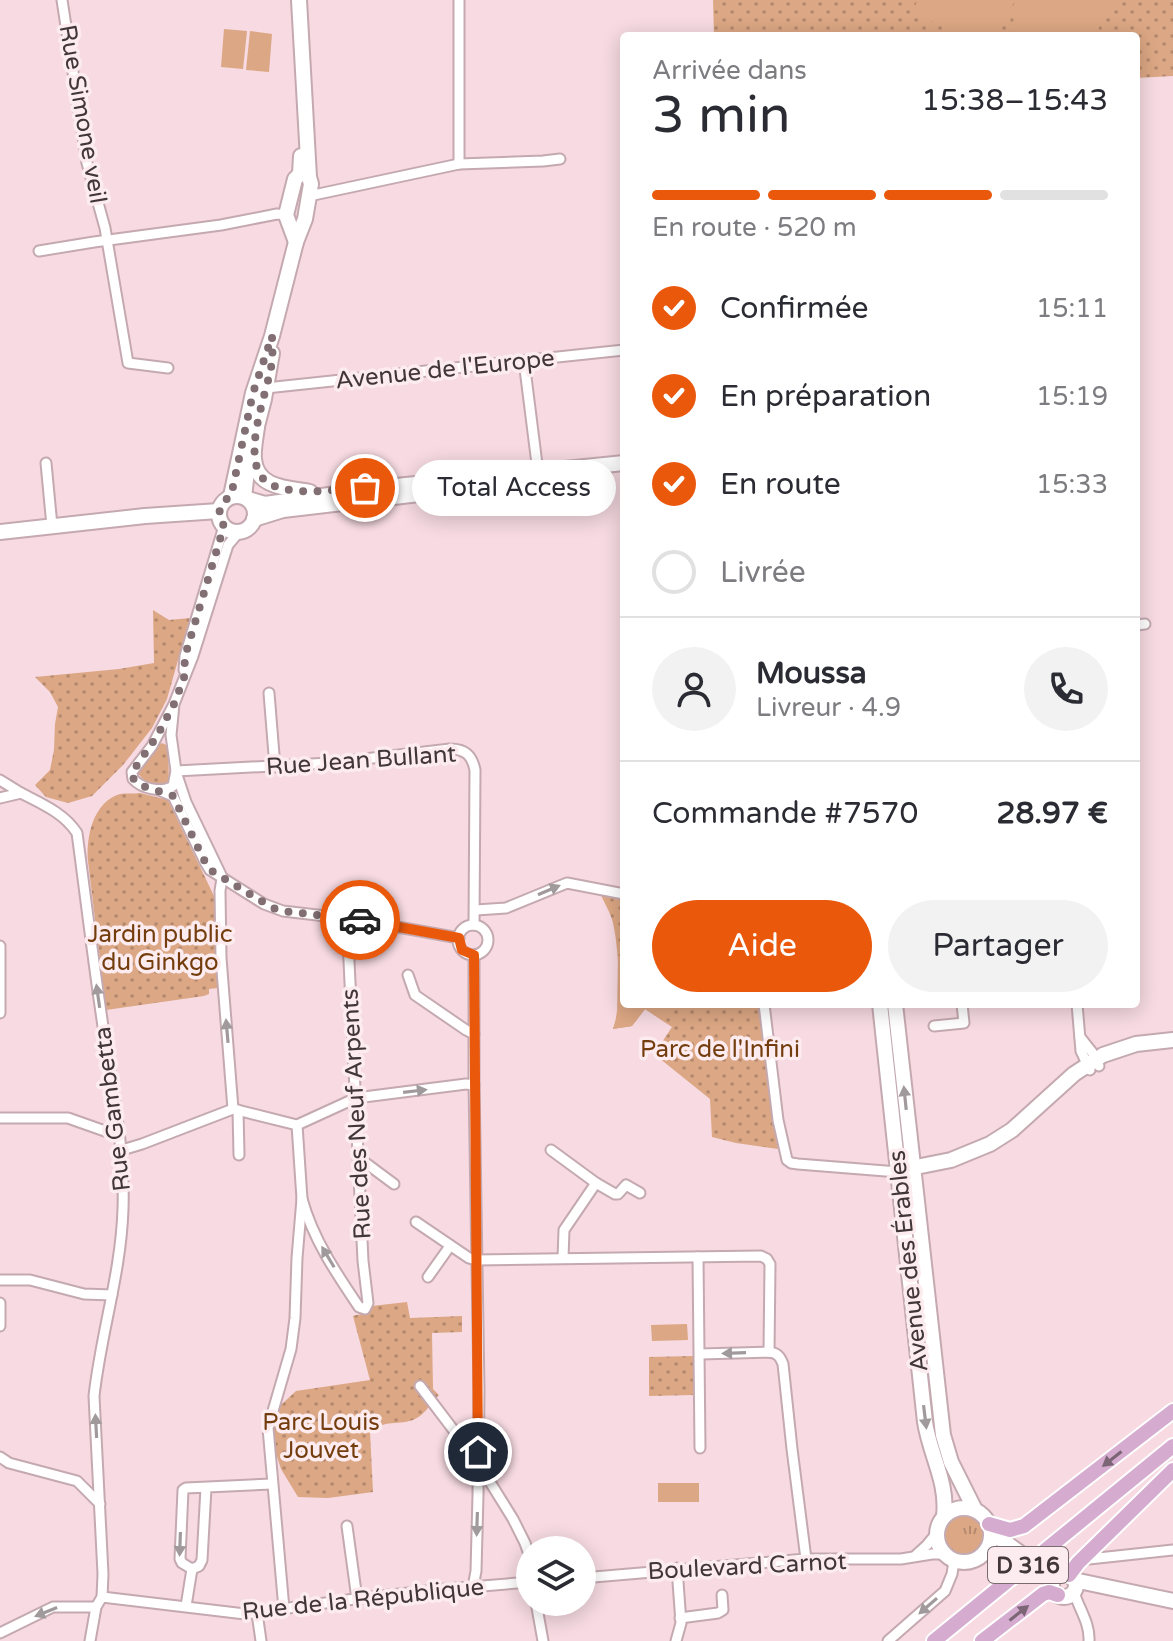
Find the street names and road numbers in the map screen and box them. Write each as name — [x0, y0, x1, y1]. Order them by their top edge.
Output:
street label: Rue Simone veil — [52, 22, 113, 206]
street label: Avenue de l'Europe — [334, 344, 556, 395]
street label: Rue Jean Bullant — [265, 739, 457, 782]
street label: Rue des Neuf Arpents — [335, 988, 378, 1240]
street label: Rue Gambetta — [88, 1025, 137, 1193]
street label: Avenue des Érables — [881, 1149, 935, 1373]
street label: Boulevard Carnot — [647, 1547, 847, 1586]
road number: D 316 — [988, 1547, 1068, 1583]
street label: Rue de la République — [241, 1572, 485, 1627]

